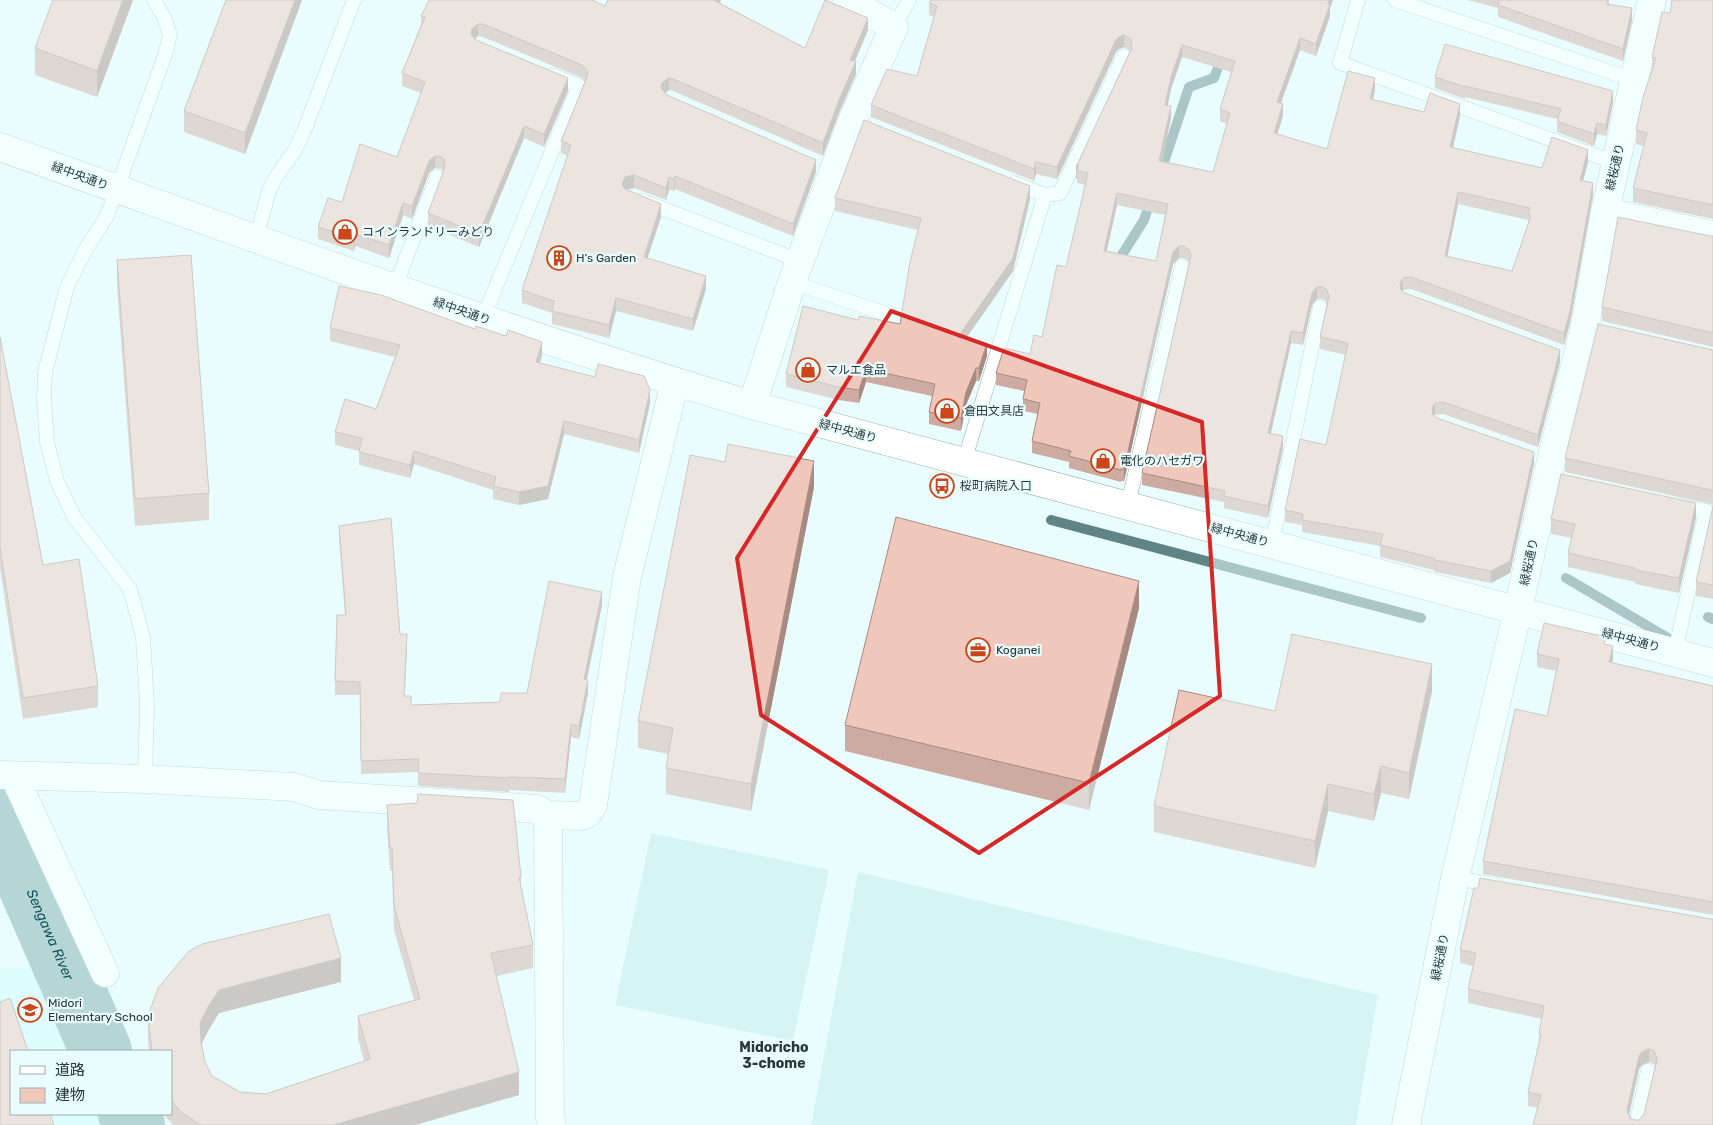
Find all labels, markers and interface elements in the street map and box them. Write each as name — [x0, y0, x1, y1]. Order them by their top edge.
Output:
street label: 緑桜通り — [1603, 142, 1627, 192]
street label: 緑中央通り — [49, 159, 111, 193]
shop icon: コインランドリーみどり — [332, 219, 358, 245]
place label: コインランドリーみどり — [362, 225, 494, 239]
building icon: H’s Garden — [546, 245, 572, 271]
place label: H’s Garden — [576, 251, 636, 265]
street label: 緑中央通り — [431, 295, 493, 327]
shop icon: マルエ食品 — [795, 357, 821, 383]
place label: マルエ食品 — [826, 363, 886, 377]
shop icon: 倉田文具店 — [934, 398, 960, 424]
place label: 倉田文具店 — [964, 404, 1024, 418]
street label: 緑中央通り — [817, 416, 879, 446]
shop icon: 電化のハセガワ — [1090, 448, 1116, 474]
place label: 電化のハセガワ — [1120, 454, 1204, 468]
bus stop icon: 桜町病院入口 — [929, 473, 955, 499]
place label: 桜町病院入口 — [960, 479, 1032, 493]
street label: 緑中央通り — [1209, 520, 1271, 550]
street label: 緑桜通り — [1517, 537, 1541, 587]
street label: 緑中央通り — [1600, 625, 1662, 655]
office icon: Koganei — [965, 637, 991, 663]
place label: Koganei — [996, 643, 1041, 657]
water label: Sengawa River — [23, 887, 77, 984]
street label: 緑桜通り — [1429, 932, 1451, 982]
place label: Midori Elementary School — [48, 996, 153, 1024]
school or university icon: Midori Elementary School — [17, 997, 43, 1023]
district label: Midoricho 3-chome — [739, 1039, 809, 1072]
legend — [10, 1050, 172, 1115]
text: 道路 — [55, 1061, 85, 1079]
text: 建物 — [55, 1086, 85, 1104]

